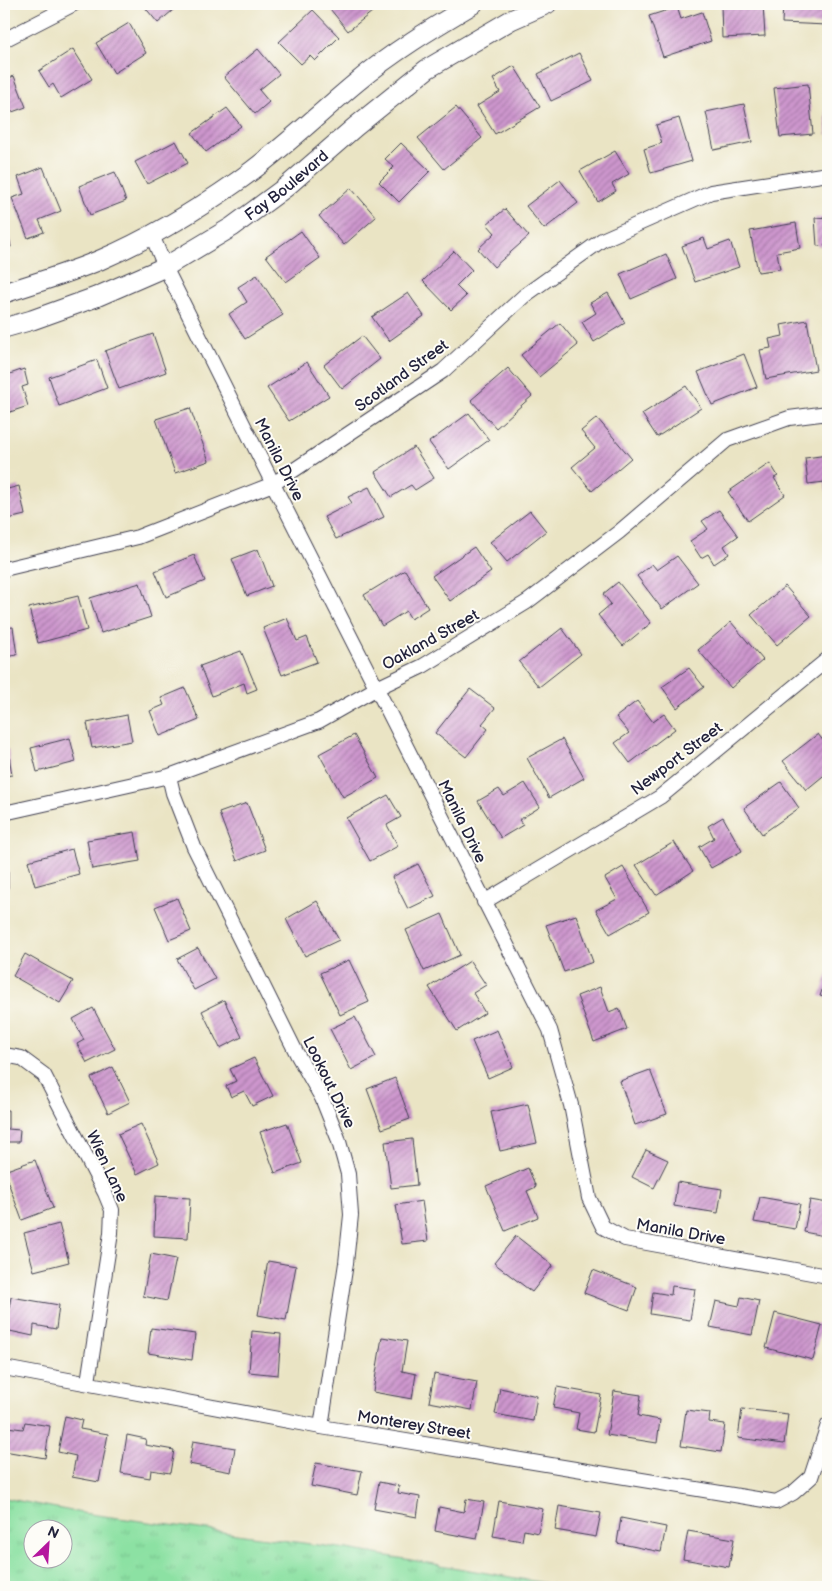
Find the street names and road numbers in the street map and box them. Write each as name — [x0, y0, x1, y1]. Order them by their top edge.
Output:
street label: Fay Boulevard — [242, 147, 333, 225]
street label: Scotland Street — [352, 336, 452, 416]
street label: Manila Drive — [250, 415, 308, 505]
street label: Oakland Street — [379, 606, 482, 675]
street label: Newport Street — [627, 719, 726, 800]
street label: Manila Drive — [433, 777, 490, 867]
street label: Lookout Drive — [298, 1034, 359, 1132]
street label: Wien Lane — [82, 1128, 132, 1206]
street label: Manila Drive — [635, 1215, 727, 1250]
street label: Monterey Street — [356, 1407, 472, 1444]

